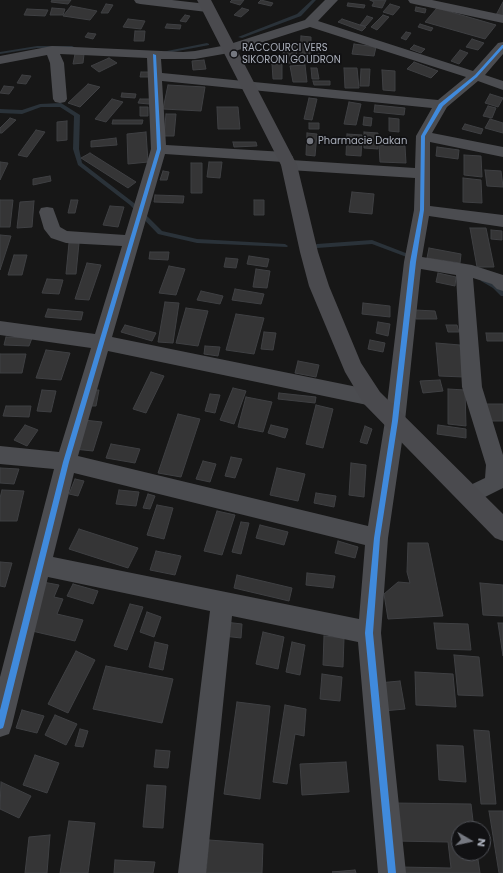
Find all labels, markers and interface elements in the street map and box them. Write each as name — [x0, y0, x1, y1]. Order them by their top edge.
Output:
place label: RACCOURCI VERS SIKORONI GOUDRON — [242, 42, 341, 66]
marker: RACCOURCI VERS SIKORONI GOUDRON — [229, 49, 239, 59]
place label: Pharmacie Dakan — [318, 135, 407, 147]
marker: Pharmacie Dakan — [305, 136, 315, 146]
north arrow — [451, 821, 491, 861]
text: N — [473, 837, 490, 848]

